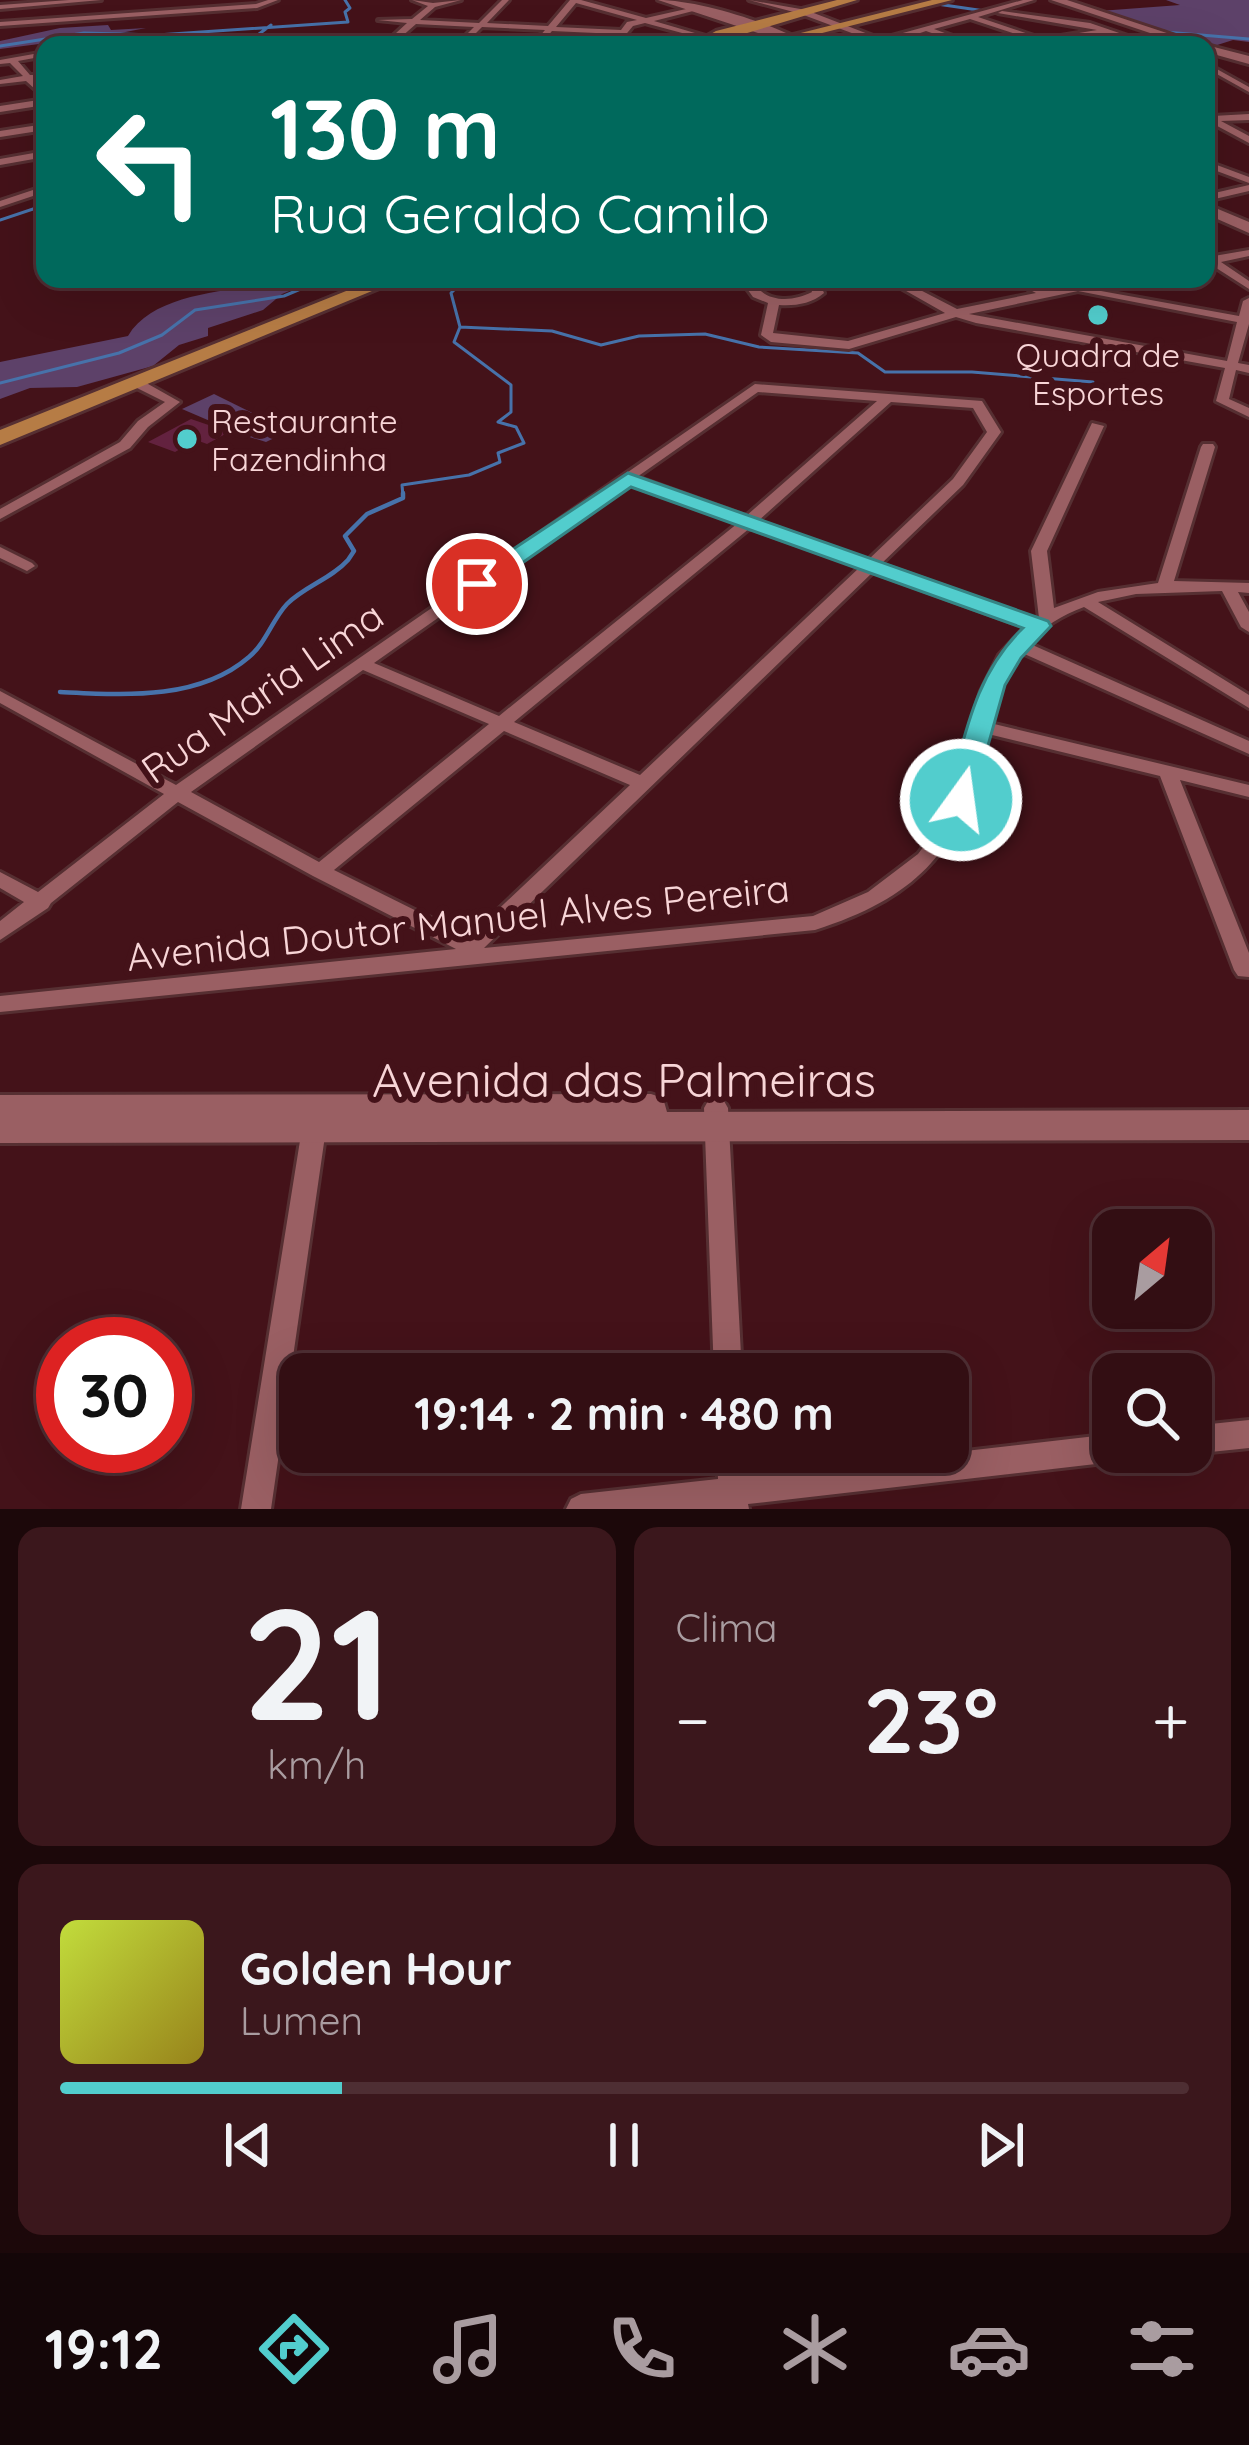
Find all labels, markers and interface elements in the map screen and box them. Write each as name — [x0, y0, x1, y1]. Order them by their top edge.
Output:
text: 130 m — [270, 75, 500, 180]
icon: left — [72, 84, 228, 240]
text: Rua Geraldo Camilo — [270, 179, 770, 247]
marker: Quadra de Esportes — [1085, 302, 1111, 328]
place label: Quadra de Esportes — [1016, 334, 1180, 413]
place label: Restaurante Fazendinha — [211, 400, 398, 479]
marker: Restaurante Fazendinha — [174, 426, 200, 452]
pin — [426, 533, 528, 635]
icon: arrive — [444, 551, 510, 617]
street label: Rua Maria Lima — [132, 590, 392, 794]
position arrow — [898, 737, 1024, 863]
street label: Avenida Doutor Manuel Alves Pereira — [124, 863, 792, 981]
street label: Avenida das Palmeiras — [372, 1049, 876, 1109]
north arrow — [1092, 1209, 1212, 1329]
map controls — [1092, 1209, 1212, 1473]
speed limit sign: 30 — [36, 1317, 192, 1473]
button: search — [1092, 1353, 1212, 1473]
text: 19:14 · 2 min · 480 m — [414, 1385, 834, 1441]
text: 21 — [242, 1564, 391, 1759]
text: Clima — [676, 1603, 778, 1652]
text: 23° — [863, 1663, 998, 1776]
text: − — [676, 1678, 710, 1761]
text: + — [1152, 1678, 1189, 1761]
text: km/h — [267, 1740, 366, 1789]
text: Golden Hour — [240, 1940, 512, 1996]
text: Lumen — [240, 1996, 363, 2045]
icon: previous — [215, 2112, 281, 2178]
icon: pause — [591, 2112, 657, 2178]
icon: next — [968, 2112, 1034, 2178]
icon: directions — [252, 2307, 336, 2391]
icon: music — [426, 2307, 510, 2391]
icon: phone — [600, 2307, 684, 2391]
icon: climate — [773, 2307, 857, 2391]
icon: car — [947, 2307, 1031, 2391]
icon: filters — [1120, 2307, 1204, 2391]
text: 19:12 — [45, 2315, 163, 2383]

